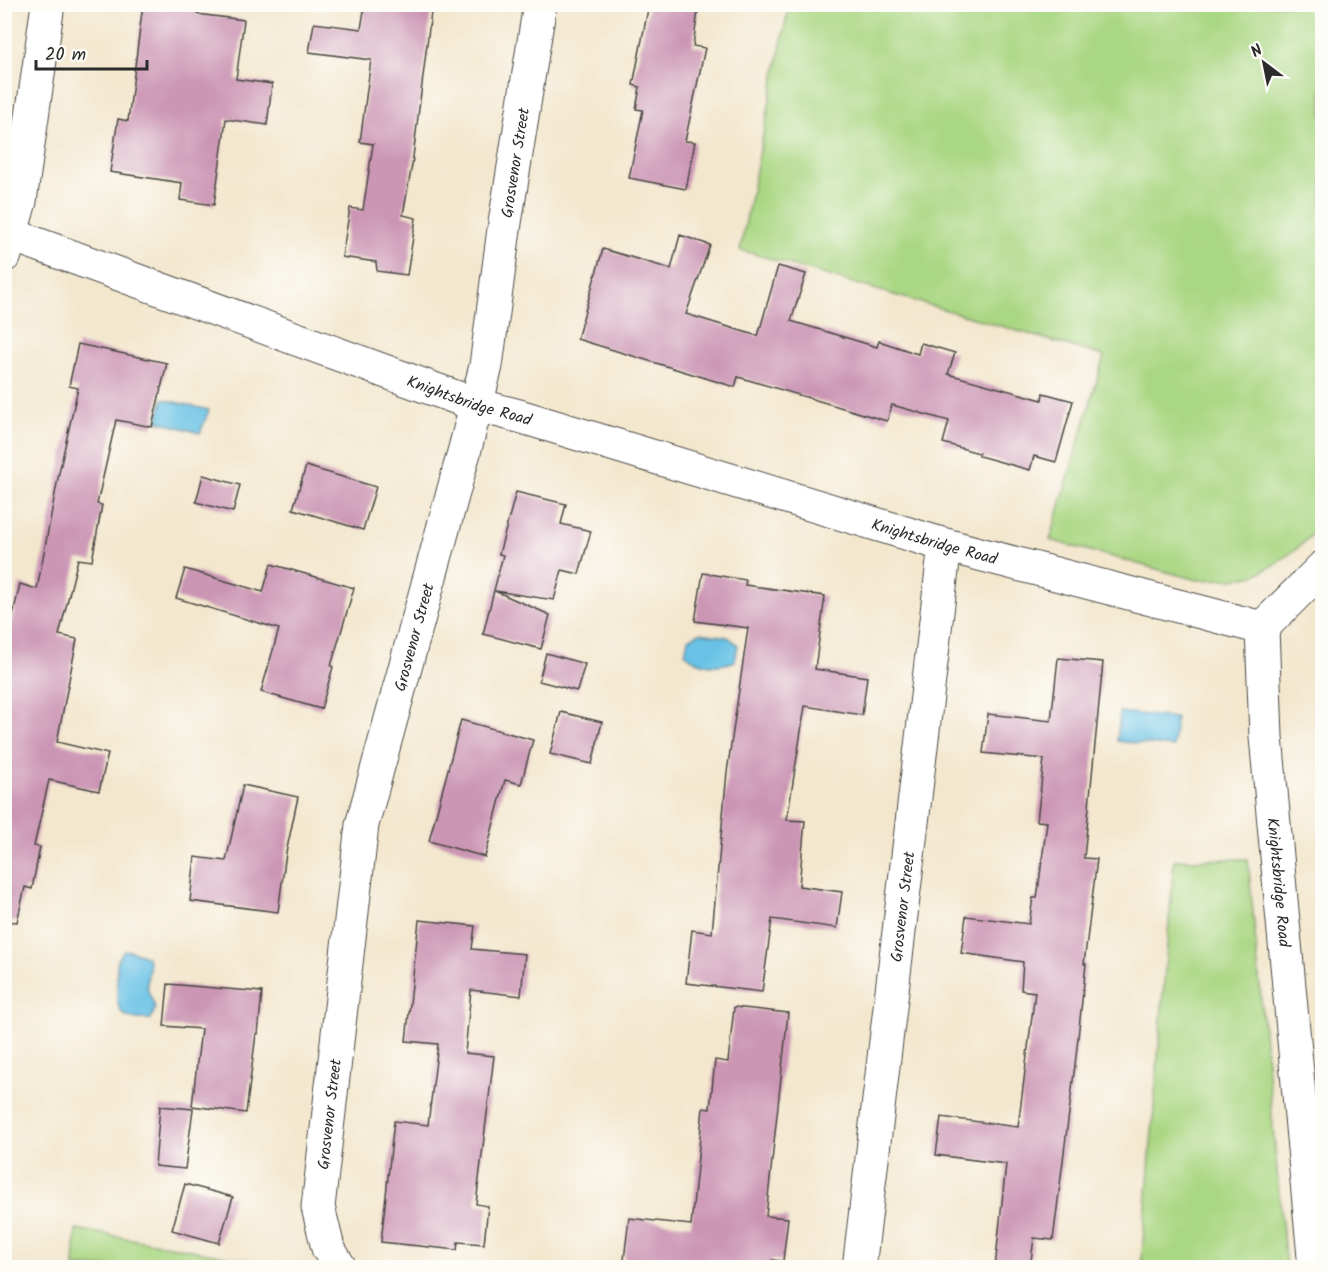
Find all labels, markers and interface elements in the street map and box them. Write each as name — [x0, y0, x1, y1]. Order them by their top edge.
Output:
scale bar — [36, 33, 147, 71]
north arrow — [1234, 33, 1294, 93]
text: N — [1246, 38, 1268, 65]
text: 20 m — [45, 41, 86, 70]
street label: Grosvenor Street — [495, 105, 537, 220]
street label: Knightsbridge Road — [403, 369, 535, 433]
street label: Knightsbridge Road — [868, 512, 1001, 572]
street label: Grosvenor Street — [388, 580, 442, 694]
street label: Knightsbridge Road — [1260, 817, 1296, 949]
street label: Grosvenor Street — [885, 849, 923, 963]
street label: Grosvenor Street — [311, 1057, 349, 1171]

